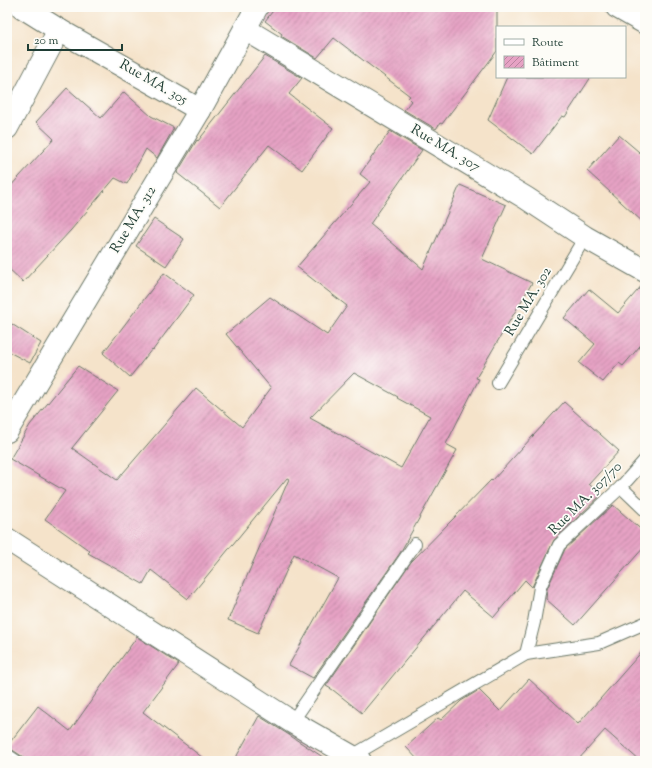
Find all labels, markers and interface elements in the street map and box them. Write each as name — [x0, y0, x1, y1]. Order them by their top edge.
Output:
scale bar — [28, 26, 122, 52]
legend — [496, 26, 626, 78]
text: 20 m — [34, 32, 59, 50]
text: Route — [532, 34, 564, 52]
text: Bâtiment — [532, 54, 579, 72]
street label: Rue MA. 305 — [115, 55, 191, 111]
street label: Rue MA. 307 — [406, 120, 484, 178]
street label: Rue MA. 312 — [106, 182, 162, 257]
street label: Rue MA. 302 — [501, 263, 558, 340]
street label: Rue MA. 307/70 — [545, 458, 627, 540]

